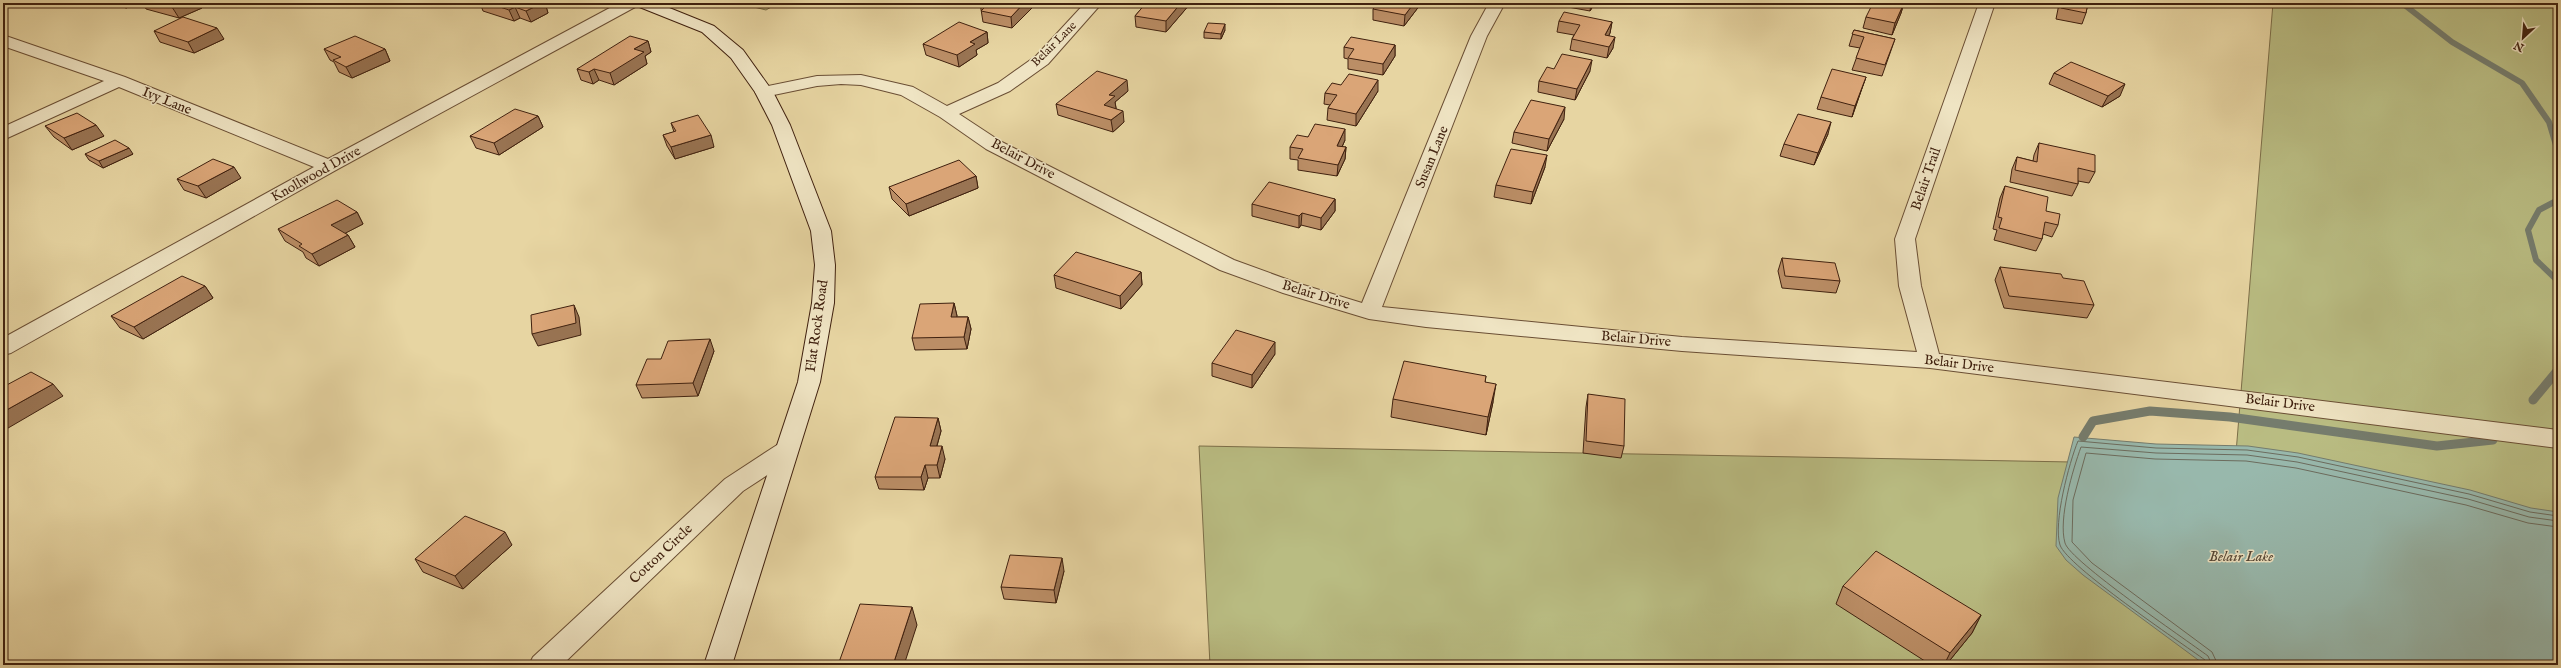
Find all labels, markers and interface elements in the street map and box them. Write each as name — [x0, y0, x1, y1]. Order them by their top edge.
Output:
street label: Belair Lane — [1028, 18, 1080, 70]
north arrow — [2503, 18, 2543, 58]
text: N — [2511, 38, 2527, 55]
street label: Ivy Lane — [140, 83, 195, 119]
street label: Susan Lane — [1411, 123, 1453, 191]
street label: Belair Drive — [988, 135, 1059, 184]
street label: Knollwood Drive — [268, 142, 364, 206]
street label: Belair Trail — [1907, 145, 1945, 213]
street label: Belair Drive — [1280, 276, 1353, 314]
street label: Flat Rock Road — [802, 278, 832, 373]
street label: Belair Drive — [1600, 327, 1672, 351]
street label: Belair Drive — [1923, 351, 1995, 377]
street label: Belair Drive — [2244, 390, 2316, 416]
street label: Cotton Circle — [626, 520, 697, 588]
water label: Belair Lake — [2209, 547, 2273, 566]

